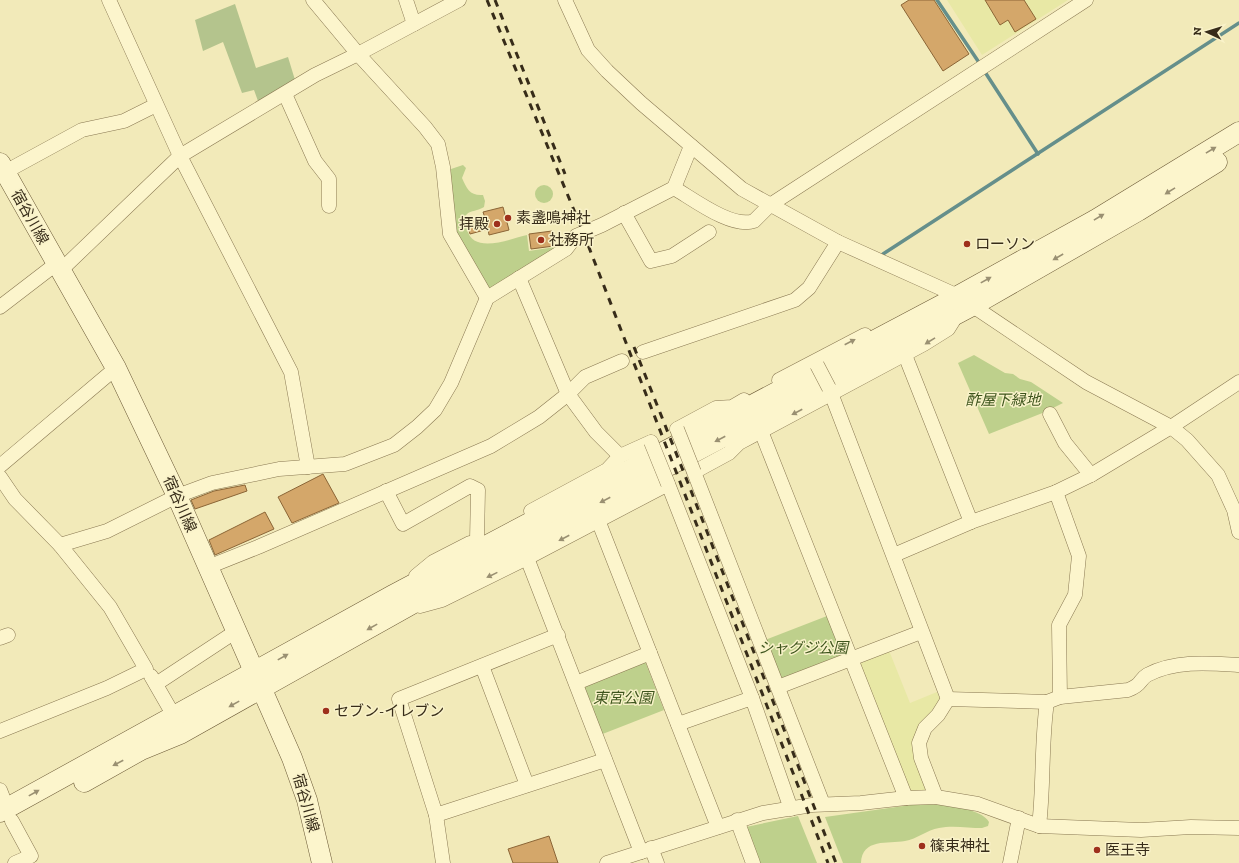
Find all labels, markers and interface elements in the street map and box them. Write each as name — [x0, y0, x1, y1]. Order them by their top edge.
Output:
north arrow — [1187, 12, 1227, 52]
text: N — [1191, 26, 1204, 36]
one-way arrow — [1205, 146, 1217, 153]
street label: 宿谷川線 — [8, 186, 52, 248]
one-way arrow — [1165, 187, 1175, 195]
place label: 素盞鳴神社 — [516, 209, 591, 227]
marker: 素盞鳴神社 — [503, 213, 513, 223]
one-way arrow — [1093, 214, 1105, 221]
place label: 拝殿 — [459, 215, 489, 233]
marker: 拝殿 — [492, 219, 502, 229]
place label: 社務所 — [549, 231, 594, 249]
marker: 社務所 — [536, 235, 546, 245]
place label: ローソン — [975, 235, 1035, 253]
marker: ローソン — [962, 239, 972, 249]
one-way arrow — [1052, 253, 1064, 260]
one-way arrow — [980, 277, 992, 284]
one-way arrow — [924, 337, 936, 344]
one-way arrow — [844, 339, 855, 345]
park label: 酢屋下緑地 — [965, 391, 1042, 409]
one-way arrow — [791, 409, 803, 416]
one-way arrow — [714, 436, 726, 442]
street label: 宿谷川線 — [160, 473, 200, 535]
one-way arrow — [599, 496, 611, 503]
one-way arrow — [558, 535, 569, 542]
one-way arrow — [486, 572, 497, 578]
one-way arrow — [366, 624, 378, 631]
park label: シャグジ公園 — [758, 639, 850, 657]
one-way arrow — [277, 653, 289, 660]
park label: 東宮公園 — [593, 689, 655, 707]
one-way arrow — [228, 701, 240, 707]
place label: セブン-イレブン — [334, 702, 444, 720]
marker: セブン-イレブン — [321, 706, 331, 716]
one-way arrow — [112, 760, 124, 766]
street label: 宿谷川線 — [289, 772, 323, 834]
one-way arrow — [28, 790, 40, 797]
place label: 篠束神社 — [930, 837, 990, 855]
marker: 篠束神社 — [917, 841, 927, 851]
place label: 医王寺 — [1105, 841, 1150, 859]
marker: 医王寺 — [1092, 845, 1102, 855]

